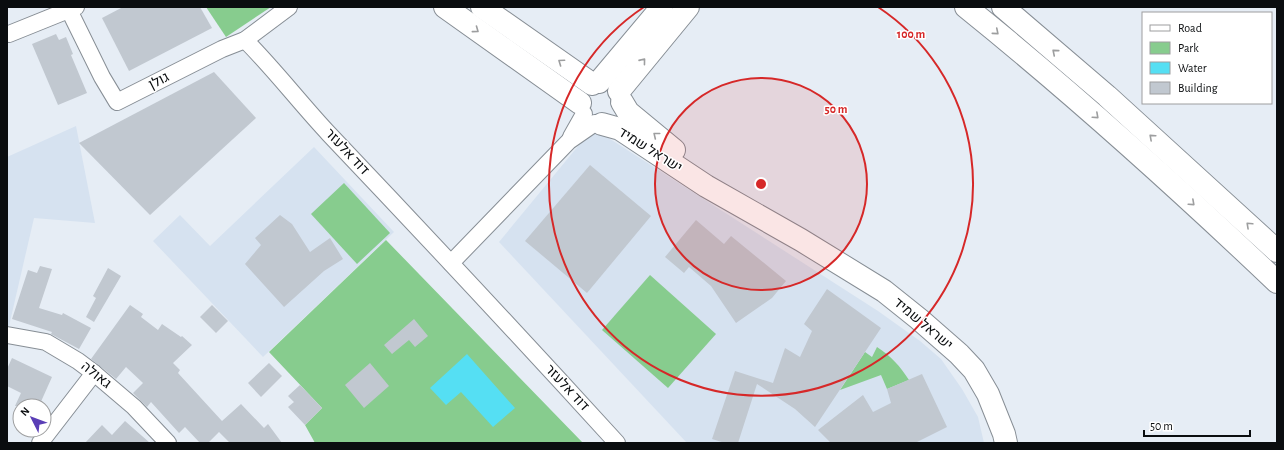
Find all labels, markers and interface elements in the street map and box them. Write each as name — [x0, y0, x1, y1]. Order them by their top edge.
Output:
legend — [1142, 12, 1272, 104]
text: Road — [1178, 22, 1202, 34]
one-way arrow — [472, 25, 479, 32]
one-way arrow — [992, 27, 999, 34]
text: 100 m — [897, 28, 925, 40]
text: Park — [1178, 42, 1199, 54]
one-way arrow — [1052, 49, 1059, 56]
one-way arrow — [639, 59, 646, 66]
one-way arrow — [558, 60, 565, 67]
text: Water — [1178, 62, 1207, 74]
street label: גולן — [147, 70, 171, 92]
text: Building — [1178, 82, 1218, 94]
text: 50 m — [825, 103, 848, 115]
one-way arrow — [1091, 111, 1098, 118]
street label: ישראל שמיד — [616, 125, 684, 175]
street label: דוד אלעזר — [322, 126, 372, 178]
one-way arrow — [653, 132, 660, 139]
one-way arrow — [1150, 135, 1157, 142]
centre of rings — [754, 177, 768, 191]
one-way arrow — [1187, 198, 1195, 206]
one-way arrow — [1246, 222, 1254, 229]
street label: ישראל שמיד — [891, 295, 955, 353]
street label: גאולה — [78, 359, 114, 391]
street label: דוד אלעזר — [542, 362, 592, 414]
north arrow — [12, 398, 52, 438]
text: N — [18, 405, 32, 418]
scale bar — [1144, 412, 1250, 438]
text: 50 m — [1150, 420, 1173, 432]

